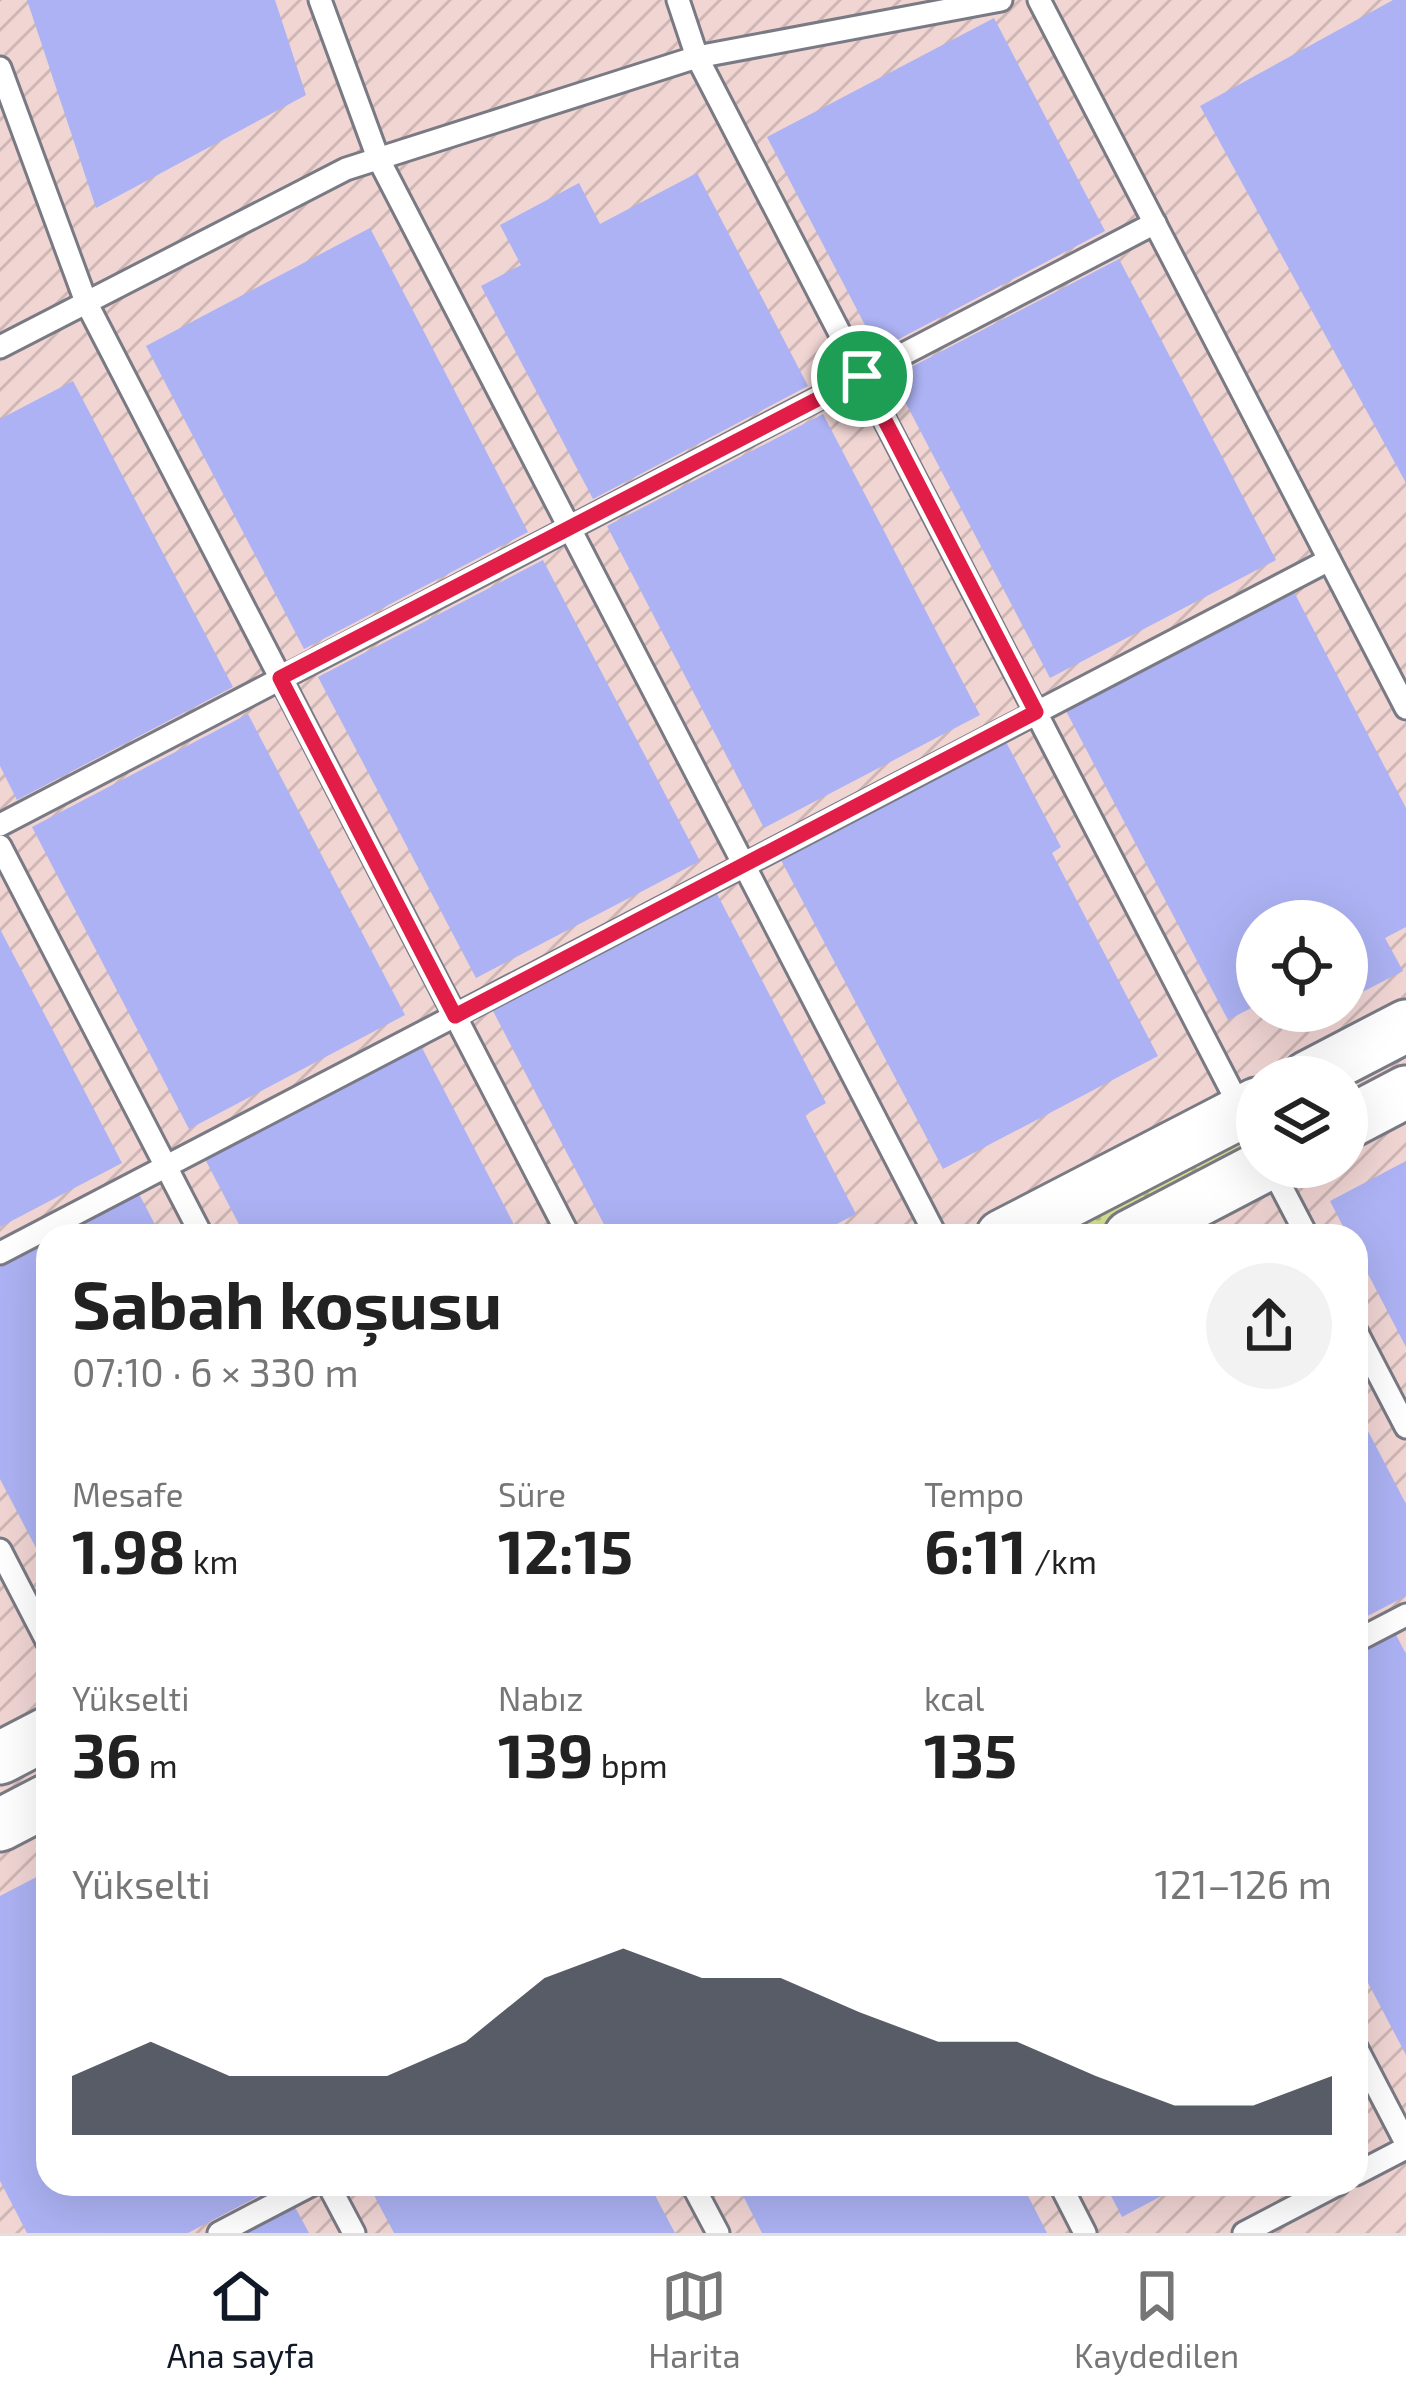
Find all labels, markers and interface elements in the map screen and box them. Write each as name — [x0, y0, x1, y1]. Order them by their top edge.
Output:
pin — [811, 325, 913, 427]
icon: arrive — [829, 343, 895, 409]
map controls — [1236, 900, 1368, 1188]
button: locate — [1236, 900, 1368, 1032]
button: layers — [1236, 1056, 1368, 1188]
text: Sabah koşusu — [72, 1263, 502, 1342]
button: share — [1206, 1263, 1332, 1389]
text: 07:10 · 6 × 330 m — [72, 1348, 359, 1395]
text: Mesafe — [72, 1474, 184, 1514]
text: Süre — [498, 1474, 566, 1514]
text: Tempo — [924, 1474, 1024, 1514]
text: 1.98 — [72, 1514, 185, 1586]
text: 12:15 — [498, 1514, 633, 1586]
text: 6:11 — [924, 1514, 1027, 1586]
text: km — [185, 1541, 238, 1581]
text: /km — [1027, 1541, 1097, 1581]
text: Yükselti — [72, 1678, 189, 1718]
text: Nabız — [498, 1678, 583, 1718]
text: kcal — [924, 1678, 984, 1718]
text: 36 — [72, 1718, 141, 1790]
text: 139 — [498, 1718, 593, 1790]
text: 135 — [924, 1718, 1017, 1790]
text: m — [141, 1745, 178, 1785]
text: bpm — [593, 1745, 668, 1785]
text: Yükselti — [72, 1860, 211, 1907]
text: 121–126 m — [1155, 1860, 1332, 1907]
tab: Ana sayfa — [167, 2263, 315, 2375]
tab: Harita — [648, 2263, 741, 2375]
tab: Kaydedilen — [1074, 2263, 1239, 2375]

